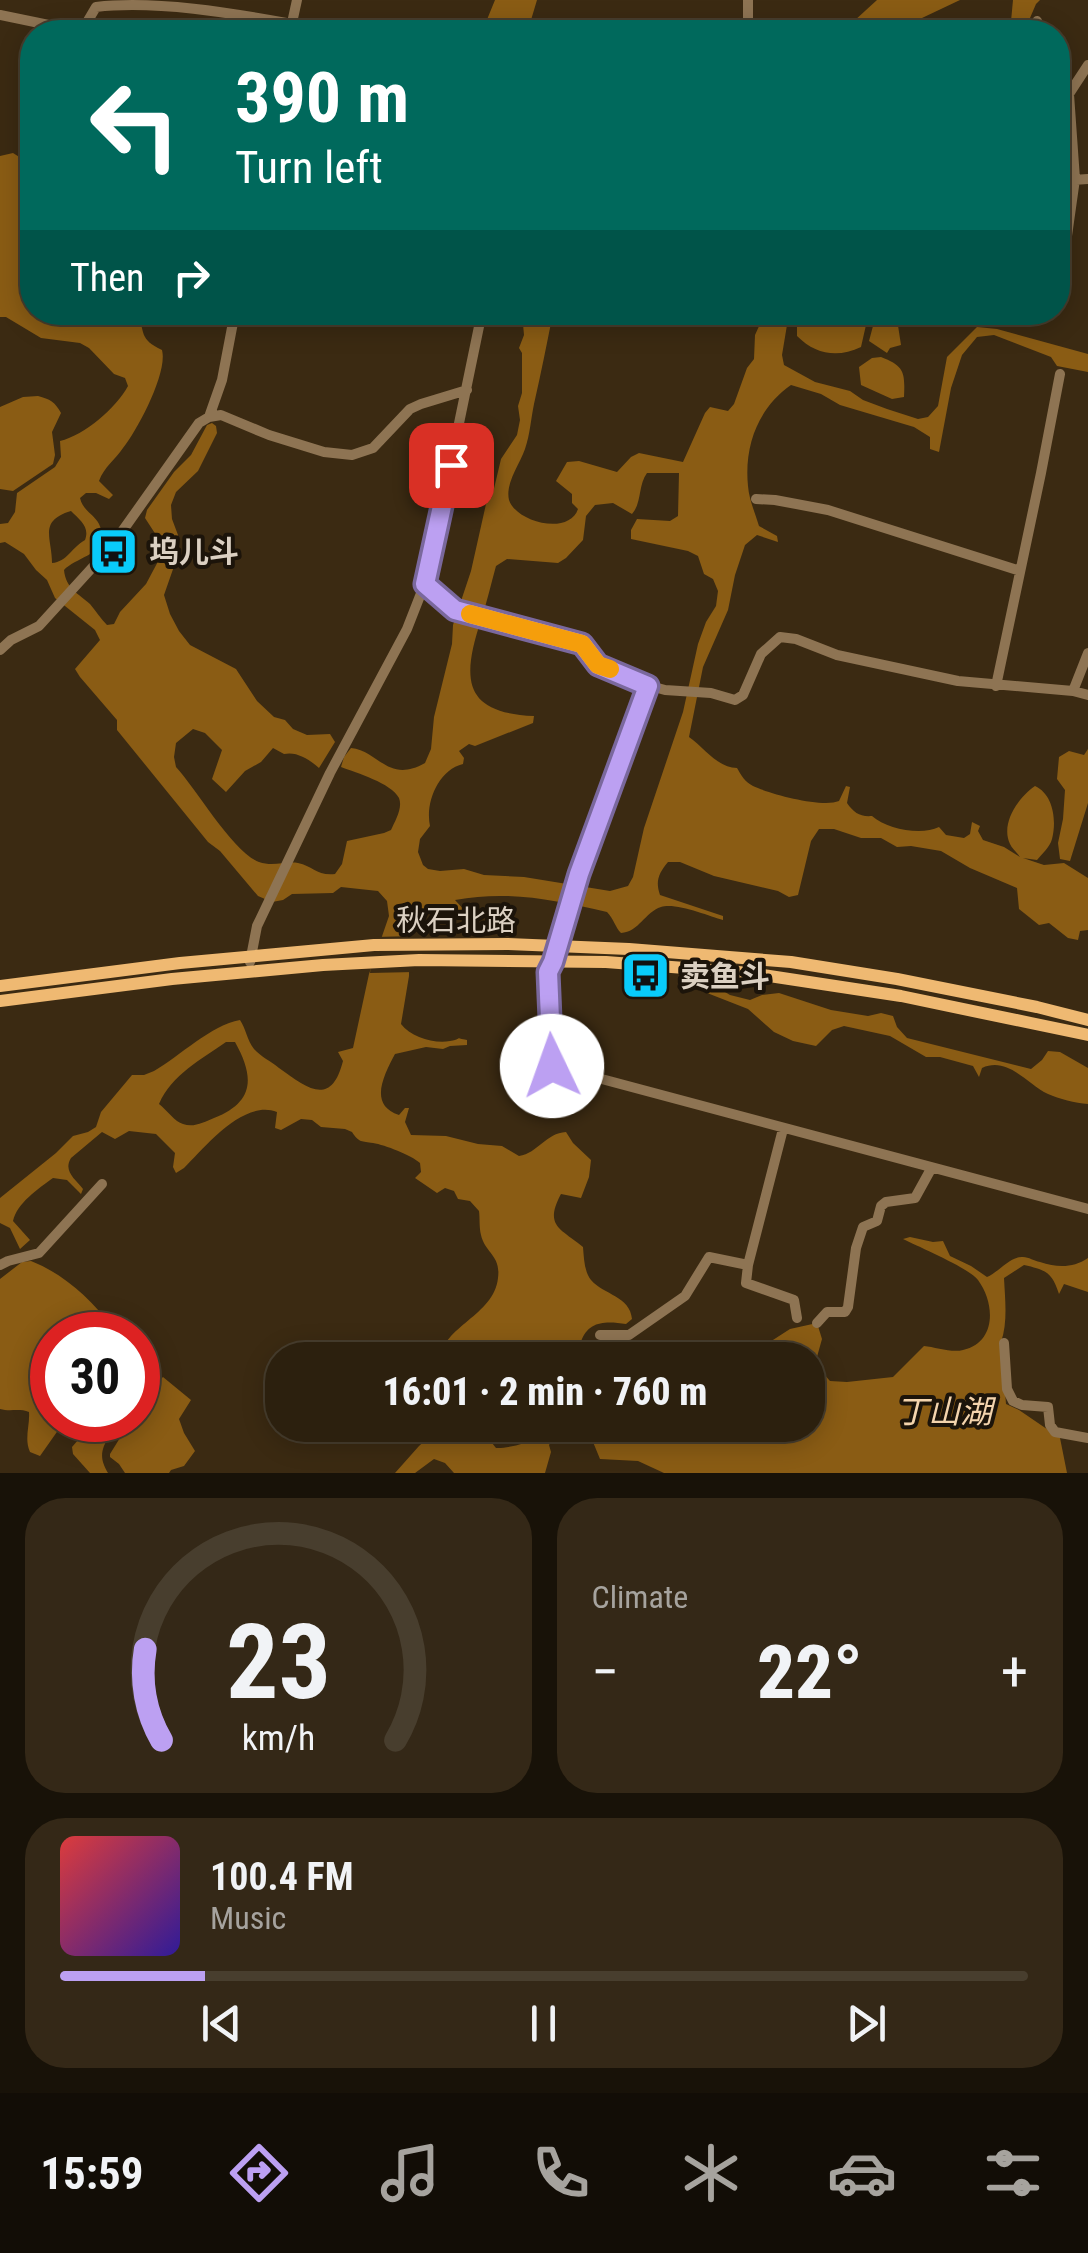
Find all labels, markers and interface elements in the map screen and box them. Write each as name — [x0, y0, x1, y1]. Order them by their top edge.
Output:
text: 390 m — [235, 57, 409, 139]
icon: left — [70, 60, 200, 190]
text: Turn left — [235, 141, 383, 194]
icon: right — [164, 250, 219, 305]
text: Then — [70, 256, 144, 300]
pin — [409, 423, 494, 508]
icon: arrive — [424, 438, 479, 493]
bus stop icon: 坞儿斗 — [88, 525, 140, 577]
place label: 坞儿斗 — [149, 534, 239, 569]
street label: 秋石北路 — [396, 903, 516, 938]
bus stop icon: 卖鱼斗 — [619, 950, 671, 1002]
place label: 卖鱼斗 — [680, 959, 770, 994]
position arrow — [500, 1014, 604, 1118]
speed limit sign: 30 — [30, 1312, 160, 1442]
text: 16:01 · 2 min · 760 m — [383, 1370, 707, 1414]
water label: 丁山湖 — [896, 1393, 997, 1431]
text: Climate — [592, 1578, 688, 1616]
text: 23 — [226, 1602, 331, 1723]
text: 22° — [757, 1628, 863, 1716]
text: − — [592, 1640, 619, 1704]
text: + — [1001, 1640, 1028, 1704]
text: km/h — [241, 1717, 315, 1759]
text: 100.4 FM — [210, 1855, 354, 1899]
text: Music — [210, 1899, 286, 1937]
icon: previous — [194, 1996, 249, 2051]
icon: pause — [516, 1996, 571, 2051]
icon: next — [839, 1996, 894, 2051]
icon: directions — [224, 2138, 294, 2208]
icon: music — [375, 2138, 445, 2208]
icon: phone — [526, 2138, 596, 2208]
icon: climate — [676, 2138, 746, 2208]
icon: car — [827, 2138, 897, 2208]
icon: filters — [978, 2138, 1048, 2208]
text: 15:59 — [40, 2147, 144, 2200]

